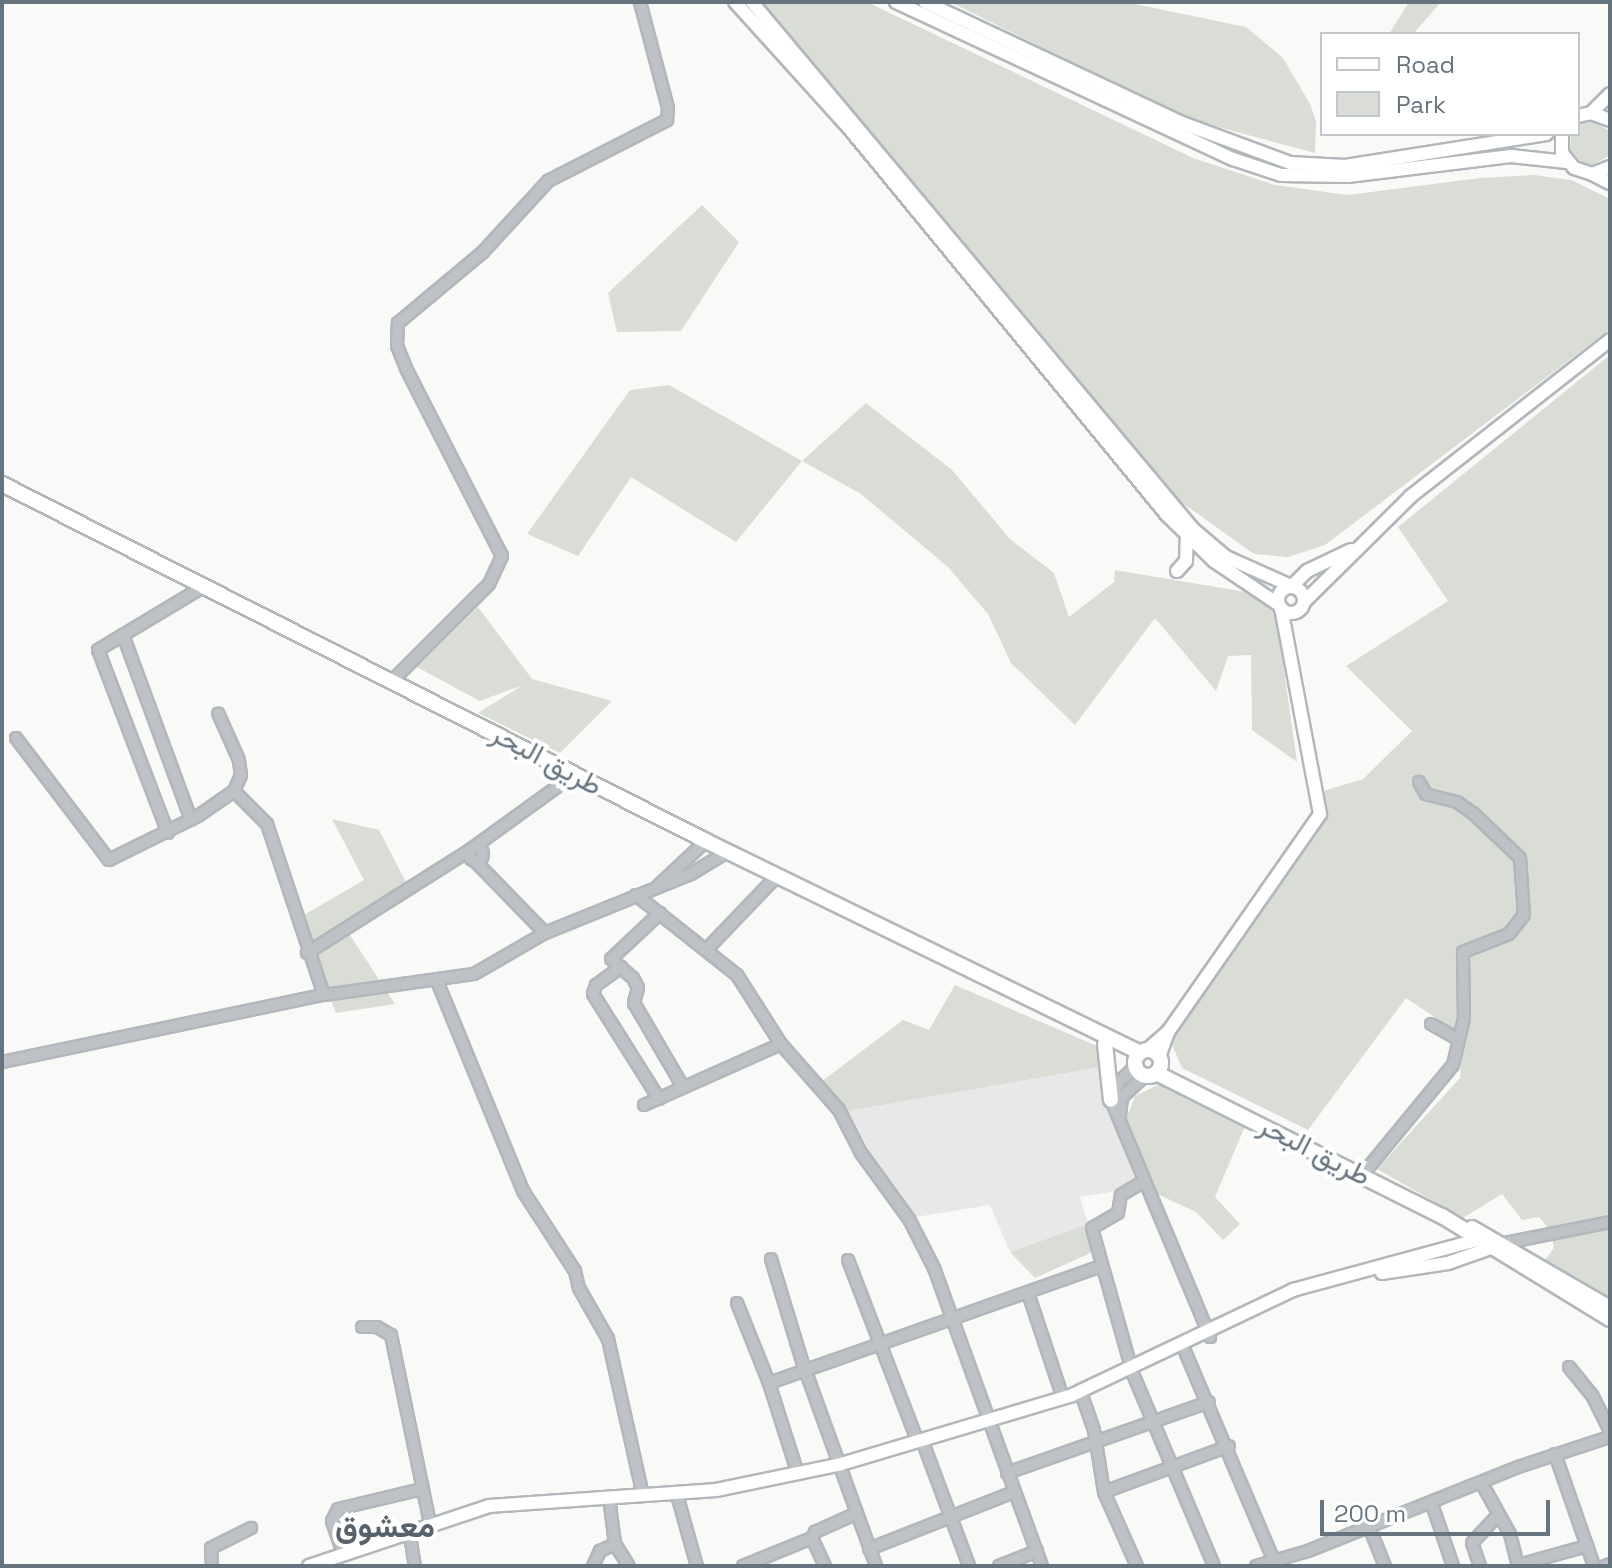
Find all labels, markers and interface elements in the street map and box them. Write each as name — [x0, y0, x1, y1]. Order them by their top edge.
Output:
legend — [1320, 32, 1580, 136]
text: Road — [1396, 49, 1455, 80]
text: Park — [1396, 89, 1446, 120]
street label: طريق البحر — [486, 716, 608, 802]
street label: طريق البحر — [1254, 1108, 1376, 1192]
scale bar — [1324, 1484, 1554, 1534]
text: 200 m — [1334, 1498, 1406, 1529]
district label: معشوق — [335, 1507, 435, 1545]

